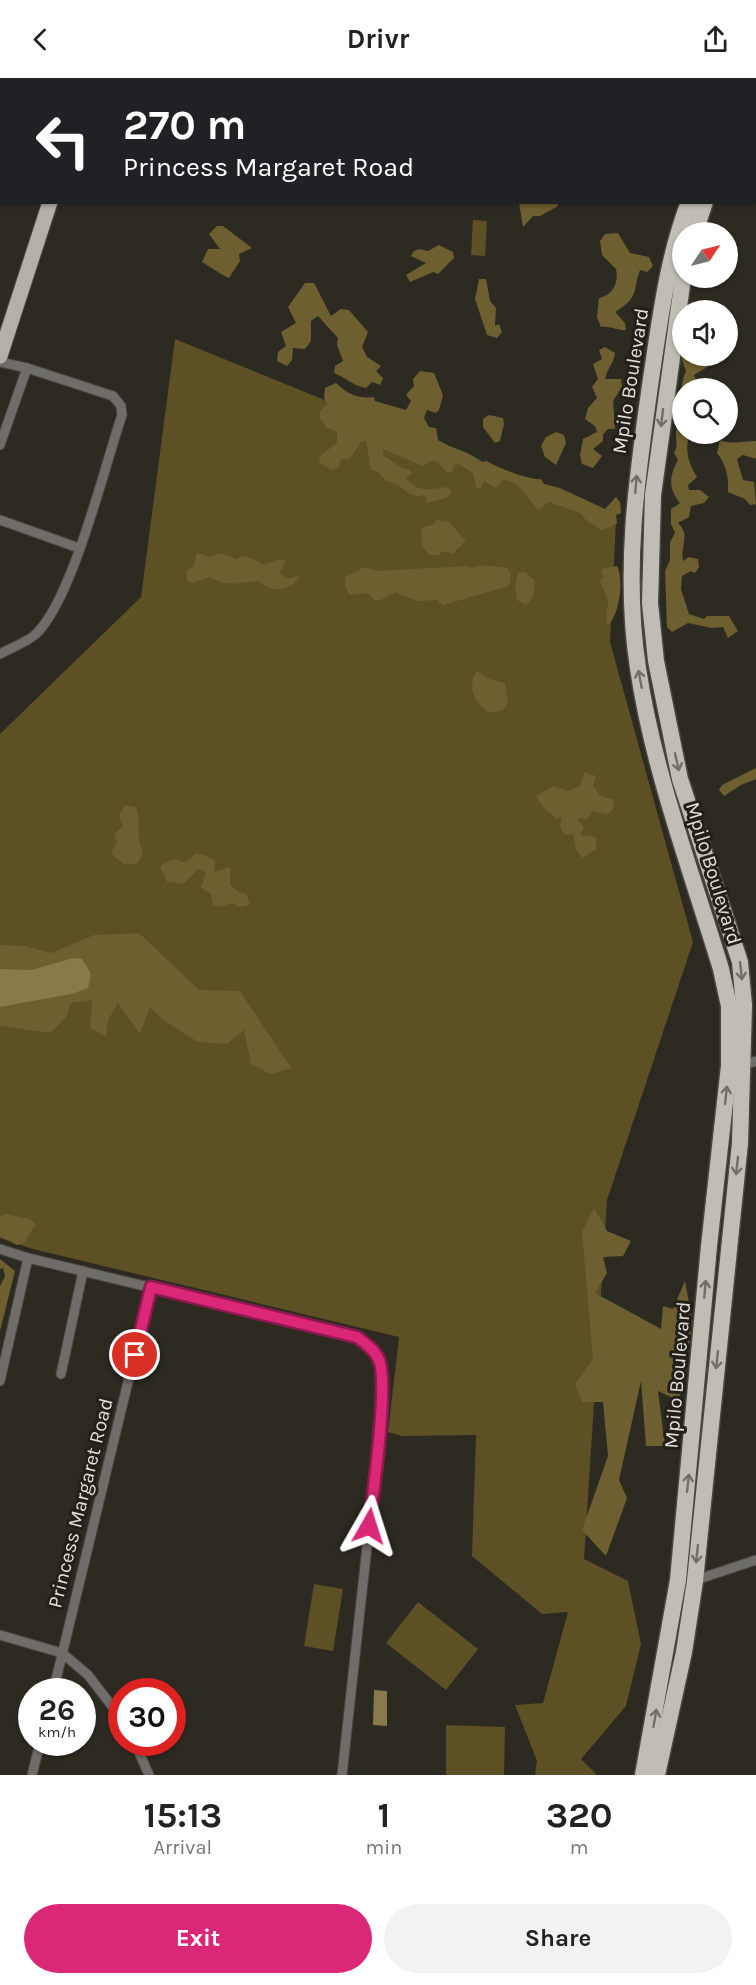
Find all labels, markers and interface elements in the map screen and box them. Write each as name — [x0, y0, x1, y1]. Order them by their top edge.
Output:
icon: back — [24, 23, 57, 56]
text: Drivr — [347, 23, 409, 55]
icon: share — [699, 23, 732, 56]
text: 270 m — [123, 100, 246, 150]
icon: left — [24, 102, 102, 180]
text: Princess Margaret Road — [123, 151, 414, 183]
north arrow — [672, 222, 738, 288]
map controls — [672, 222, 738, 444]
button: sound — [672, 300, 738, 366]
street label: Mpilo Boulevard — [608, 307, 653, 456]
button: search — [672, 378, 738, 444]
one-way arrow — [657, 408, 668, 428]
one-way arrow — [631, 475, 642, 495]
one-way arrow — [634, 669, 645, 689]
one-way arrow — [671, 752, 683, 771]
street label: Mpilo Boulevard — [681, 799, 746, 947]
one-way arrow — [736, 961, 747, 981]
one-way arrow — [721, 1086, 732, 1106]
one-way arrow — [731, 1155, 742, 1175]
one-way arrow — [700, 1280, 711, 1300]
street label: Mpilo Boulevard — [660, 1301, 695, 1449]
pin — [109, 1329, 160, 1380]
icon: arrive — [118, 1338, 151, 1371]
one-way arrow — [711, 1349, 722, 1369]
street label: Princess Margaret Road — [43, 1396, 118, 1611]
one-way arrow — [683, 1474, 694, 1494]
position arrow — [337, 1494, 401, 1558]
one-way arrow — [691, 1543, 702, 1563]
speed limit sign: 30 — [108, 1678, 186, 1756]
text: 26 — [39, 1692, 75, 1728]
one-way arrow — [650, 1708, 661, 1728]
text: km/h — [38, 1723, 76, 1741]
text: 15:13 — [143, 1794, 222, 1836]
text: 1 — [377, 1794, 390, 1836]
text: 320 — [546, 1794, 613, 1836]
text: Arrival — [153, 1836, 212, 1859]
text: min — [366, 1836, 402, 1859]
text: m — [570, 1836, 588, 1859]
button: Exit — [24, 1904, 372, 1973]
button: Share — [384, 1904, 732, 1973]

